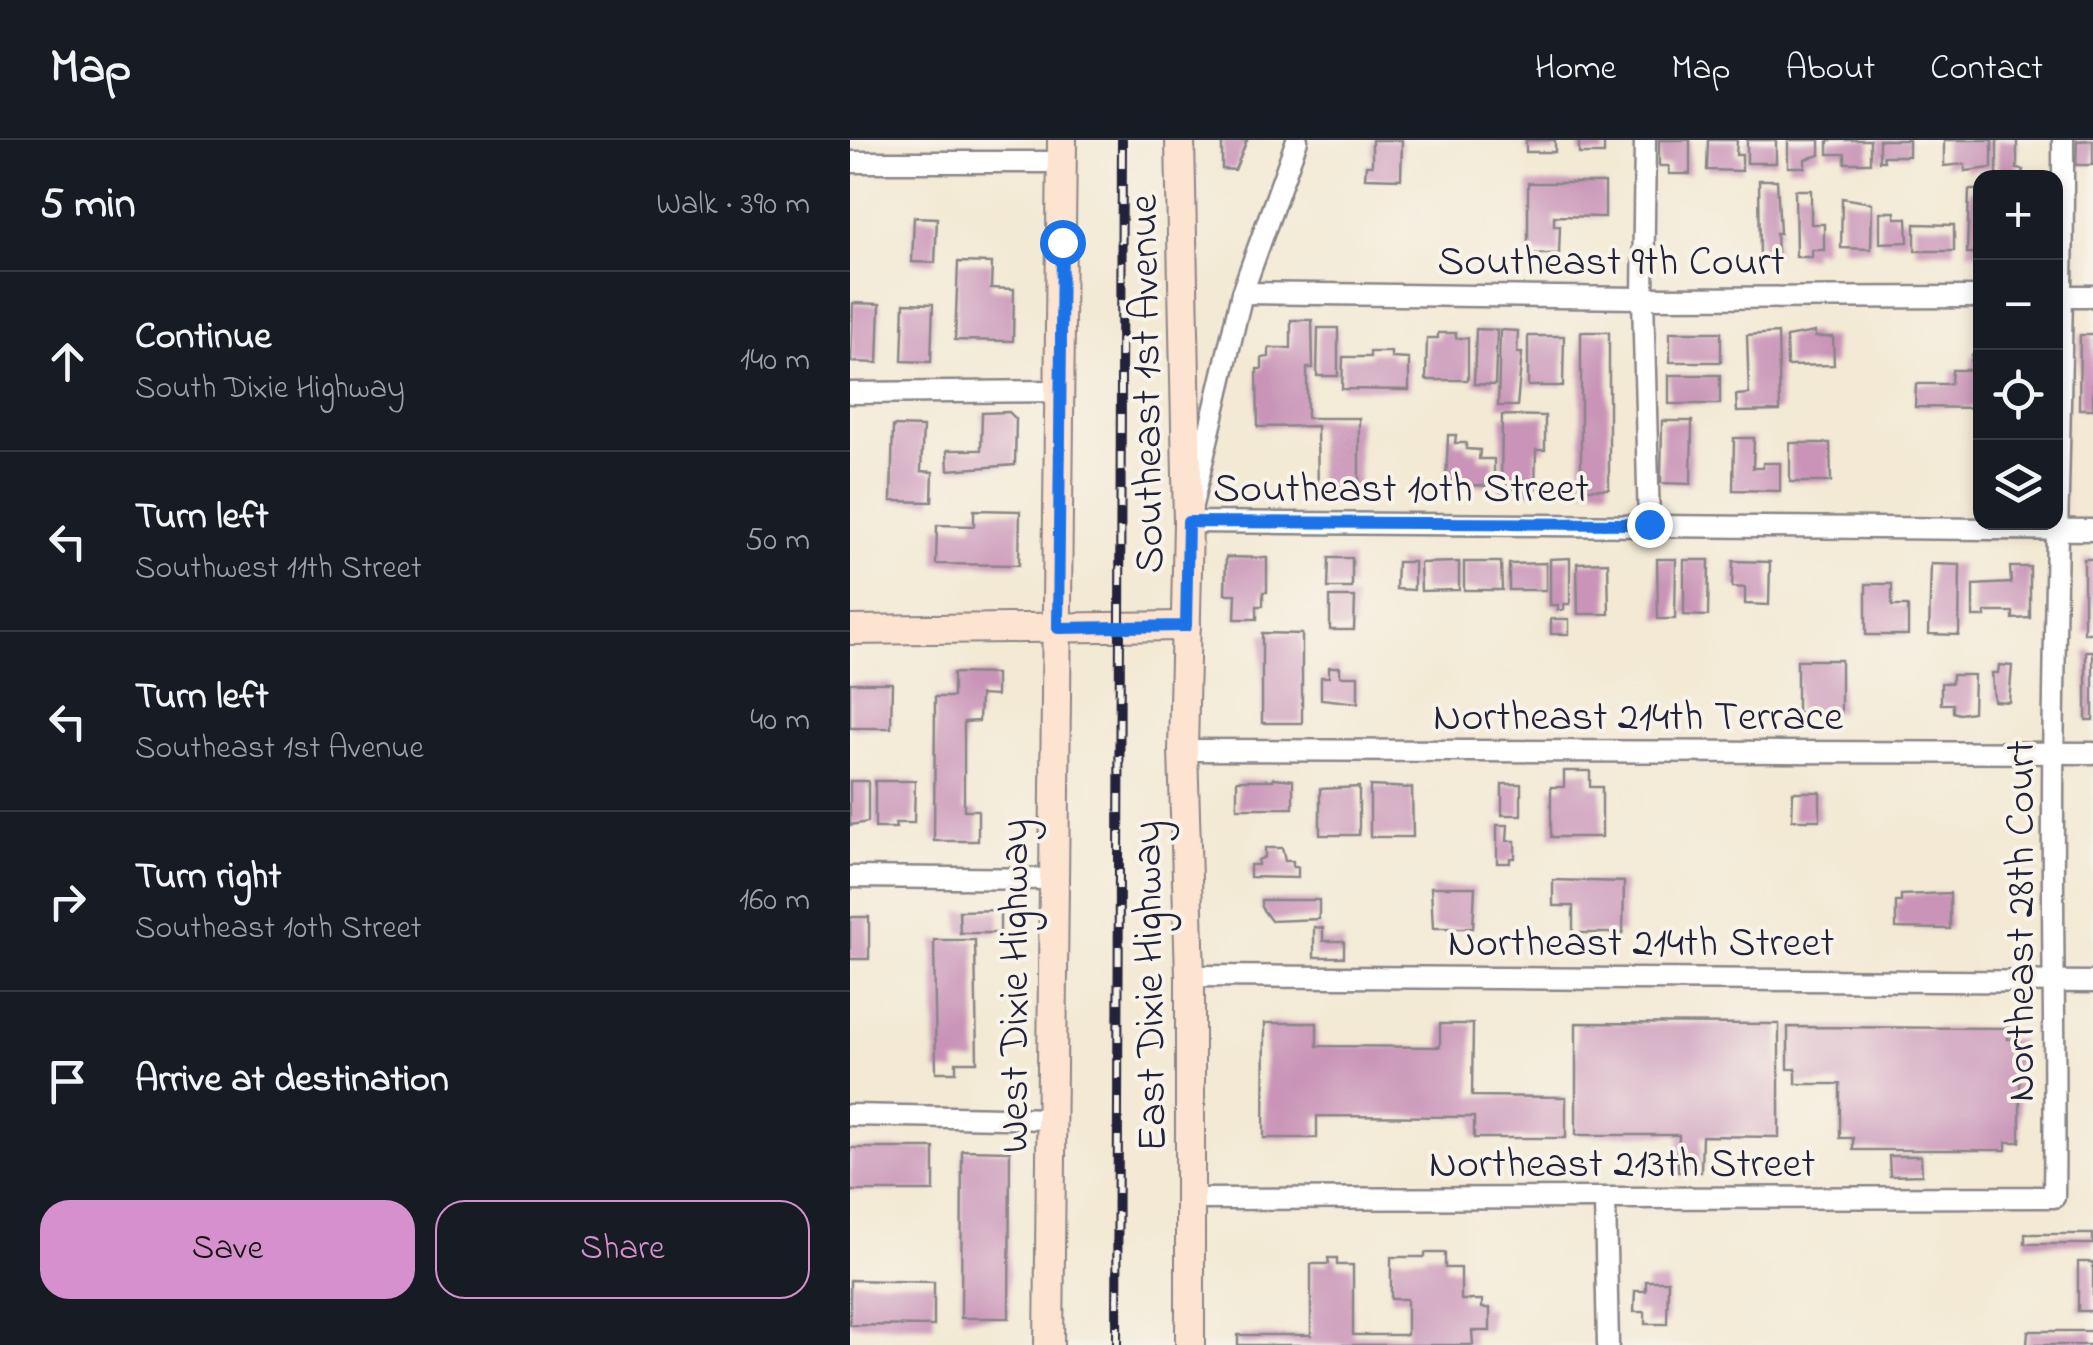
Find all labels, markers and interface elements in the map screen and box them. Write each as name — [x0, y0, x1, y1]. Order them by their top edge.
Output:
text: Map — [50, 34, 131, 104]
text: Home — [1535, 44, 1616, 95]
text: Map — [1671, 44, 1730, 95]
text: About — [1785, 44, 1875, 95]
text: Contact — [1930, 44, 2043, 95]
map controls — [1973, 170, 2063, 530]
button: + — [1973, 170, 2063, 260]
text: 5 min — [40, 175, 135, 236]
text: Walk · 390 m — [656, 182, 810, 229]
street label: Southeast 1st Avenue — [1115, 194, 1182, 574]
route start — [1040, 220, 1086, 266]
street label: Southeast 9th Court — [1437, 233, 1785, 294]
button: − — [1973, 260, 2063, 350]
text: Continue — [135, 310, 271, 366]
icon: ahead — [40, 334, 95, 389]
text: 140 m — [740, 338, 810, 385]
button: locate — [1973, 350, 2063, 440]
text: South Dixie Highway — [135, 366, 405, 413]
button: layers — [1973, 440, 2063, 530]
street label: Southeast 10th Street — [1213, 460, 1589, 521]
text: Turn left — [135, 490, 268, 546]
route end — [1627, 502, 1673, 548]
icon: left — [40, 514, 95, 569]
text: 50 m — [745, 518, 810, 565]
text: Southwest 11th Street — [135, 546, 422, 593]
text: Turn left — [135, 670, 268, 726]
street label: Northeast 214th Terrace — [1433, 688, 1843, 749]
icon: left — [40, 694, 95, 749]
text: 40 m — [750, 698, 810, 745]
text: Southeast 1st Avenue — [135, 726, 424, 773]
street label: Northeast 28th Court — [1992, 740, 2053, 1102]
street label: West Dixie Highway — [986, 819, 1047, 1153]
street label: East Dixie Highway — [1118, 820, 1185, 1152]
text: Turn right — [135, 850, 281, 906]
icon: right — [40, 874, 95, 929]
text: 160 m — [739, 878, 810, 925]
text: Southeast 10th Street — [135, 906, 422, 953]
street label: Northeast 214th Street — [1448, 914, 1834, 975]
text: Arrive at destination — [135, 1053, 449, 1109]
icon: arrive — [40, 1054, 95, 1109]
street label: Northeast 213th Street — [1429, 1135, 1815, 1196]
button: Save — [40, 1200, 415, 1299]
button: Share — [435, 1200, 810, 1299]

